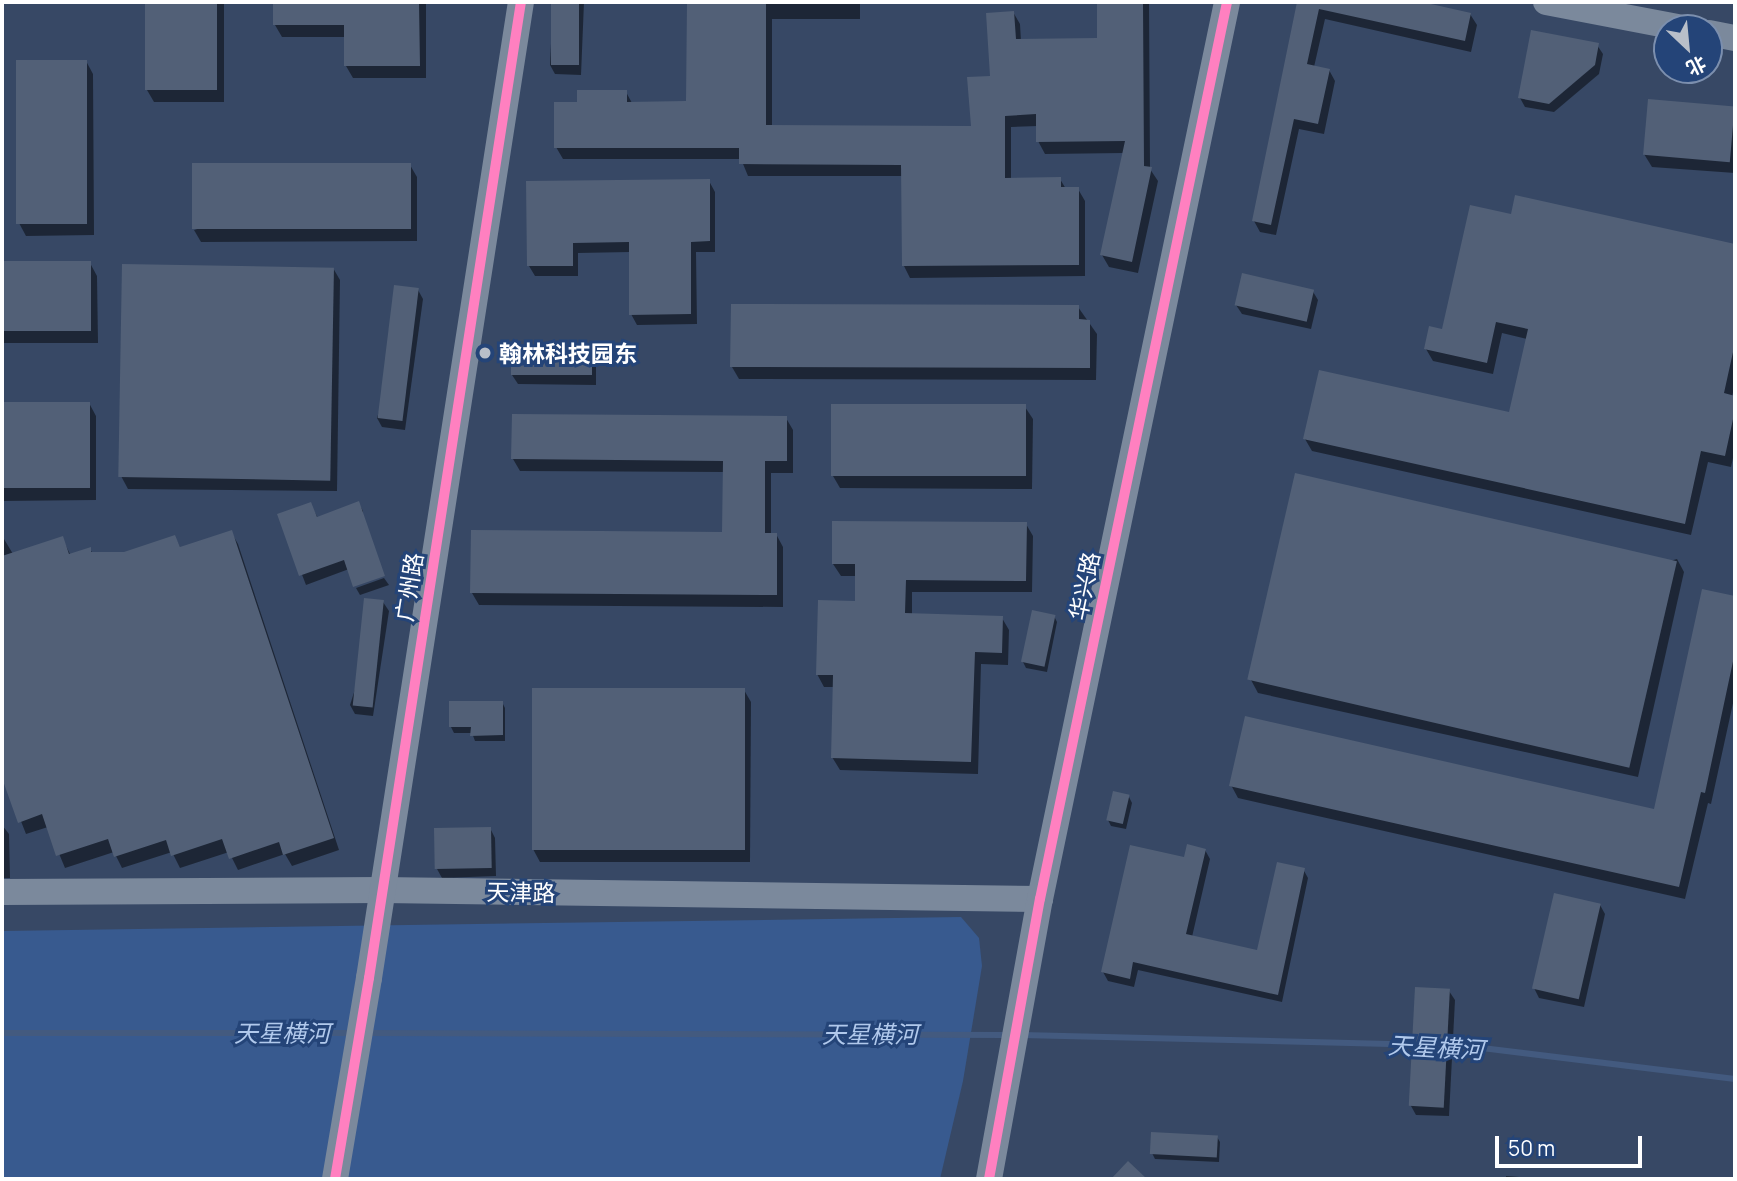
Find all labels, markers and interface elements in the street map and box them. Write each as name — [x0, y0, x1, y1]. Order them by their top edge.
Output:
north arrow — [1653, 14, 1723, 84]
text: 北 — [1682, 50, 1711, 82]
place label: 翰林科技园东 — [499, 339, 637, 367]
marker: 翰林科技园东 — [477, 345, 493, 361]
street label: 华兴路 — [1063, 549, 1105, 623]
street label: 广州路 — [390, 551, 428, 623]
street label: 天津路 — [486, 878, 556, 906]
water label: 天星横河 — [234, 1019, 330, 1047]
water label: 天星横河 — [822, 1020, 918, 1048]
water label: 天星横河 — [1387, 1030, 1485, 1064]
scale bar — [1499, 1122, 1646, 1166]
text: 50 m — [1508, 1134, 1555, 1162]

